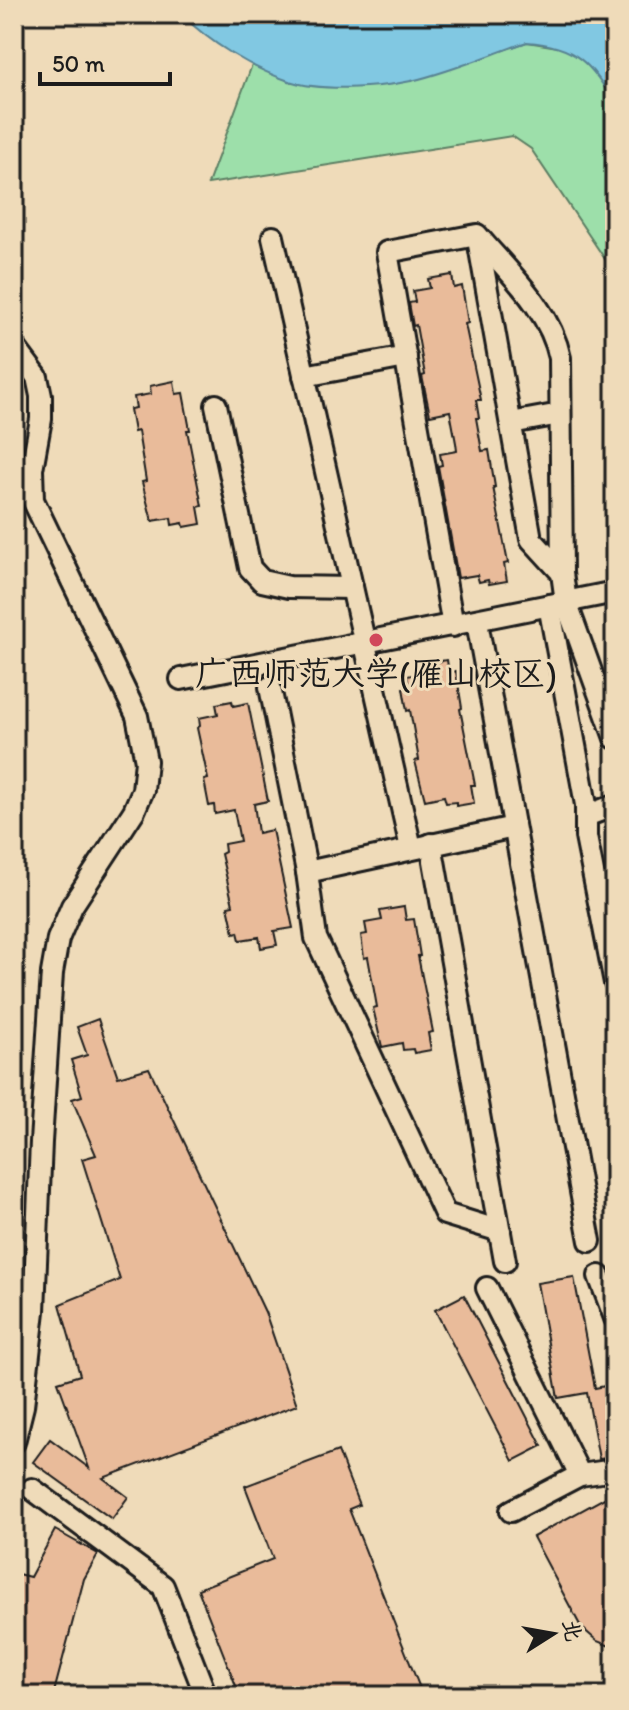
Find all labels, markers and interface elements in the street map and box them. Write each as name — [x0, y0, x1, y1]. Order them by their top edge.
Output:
scale bar — [40, 36, 170, 86]
text: 50 m — [52, 49, 105, 78]
marker: 广西师范大学(雁山校区) — [367, 631, 385, 649]
place label: 广西师范大学(雁山校区) — [195, 653, 557, 694]
north arrow — [513, 1594, 593, 1674]
text: 北 — [557, 1617, 587, 1644]

